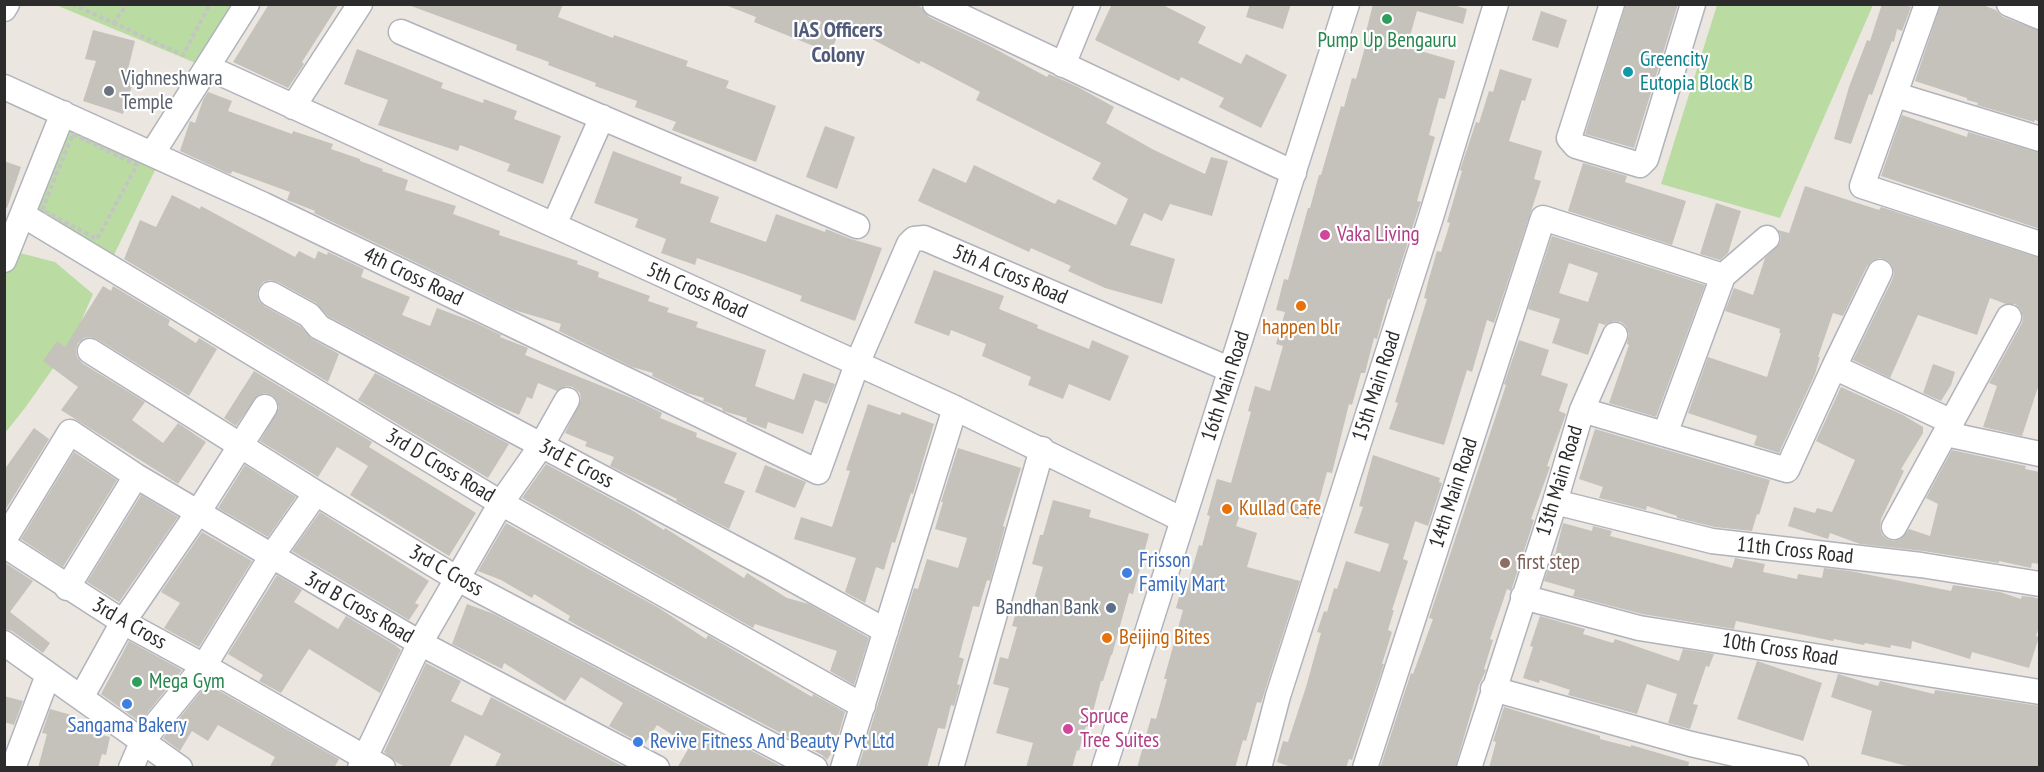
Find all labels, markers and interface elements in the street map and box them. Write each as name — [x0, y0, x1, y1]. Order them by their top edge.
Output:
marker: Pump Up Bengauru — [1380, 12, 1394, 26]
district label: IAS Officers Colony — [793, 18, 883, 70]
place label: Pump Up Bengauru — [1317, 28, 1457, 54]
place label: Greencity Eutopia Block B — [1640, 47, 1753, 97]
marker: Greencity Eutopia Block B — [1621, 65, 1635, 79]
place label: Vighneshwara Temple — [121, 66, 223, 116]
marker: Vighneshwara Temple — [102, 84, 116, 98]
place label: Vaka Living — [1337, 222, 1420, 248]
marker: Vaka Living — [1318, 228, 1332, 242]
street label: 5th A Cross Road — [949, 240, 1071, 310]
street label: 4th Cross Road — [359, 242, 467, 312]
street label: 5th Cross Road — [643, 258, 751, 324]
marker: happen blr — [1294, 299, 1308, 313]
place label: happen blr — [1262, 315, 1340, 341]
street label: 16th Main Road — [1196, 328, 1256, 444]
street label: 15th Main Road — [1347, 328, 1407, 444]
street label: 13th Main Road — [1531, 423, 1589, 539]
street label: 3rd D Cross Road — [381, 424, 499, 508]
street label: 3rd E Cross — [535, 434, 617, 494]
street label: 14th Main Road — [1424, 435, 1484, 551]
place label: Kullad Cafe — [1239, 496, 1321, 522]
marker: Kullad Cafe — [1220, 502, 1234, 516]
street label: 11th Cross Road — [1735, 532, 1855, 570]
street label: 3rd C Cross — [405, 540, 487, 602]
place label: Frisson Family Mart — [1139, 548, 1225, 598]
place label: first step — [1517, 550, 1580, 576]
marker: first step — [1498, 556, 1512, 570]
marker: Frisson Family Mart — [1120, 566, 1134, 580]
street label: 3rd B Cross Road — [300, 567, 418, 649]
street label: 3rd A Cross — [87, 593, 171, 655]
place label: Bandhan Bank — [995, 595, 1099, 621]
marker: Bandhan Bank — [1104, 601, 1118, 615]
place label: Beijing Bites — [1119, 625, 1210, 651]
street label: 10th Cross Road — [1720, 628, 1840, 672]
marker: Beijing Bites — [1100, 631, 1114, 645]
place label: Mega Gym — [149, 669, 225, 695]
marker: Mega Gym — [130, 675, 144, 689]
marker: Sangama Bakery — [120, 697, 134, 711]
place label: Spruce Tree Suites — [1080, 704, 1159, 754]
place label: Sangama Bakery — [67, 713, 187, 739]
marker: Spruce Tree Suites — [1061, 722, 1075, 736]
place label: Revive Fitness And Beauty Pvt Ltd — [650, 729, 895, 755]
marker: Revive Fitness And Beauty Pvt Ltd — [631, 735, 645, 749]

